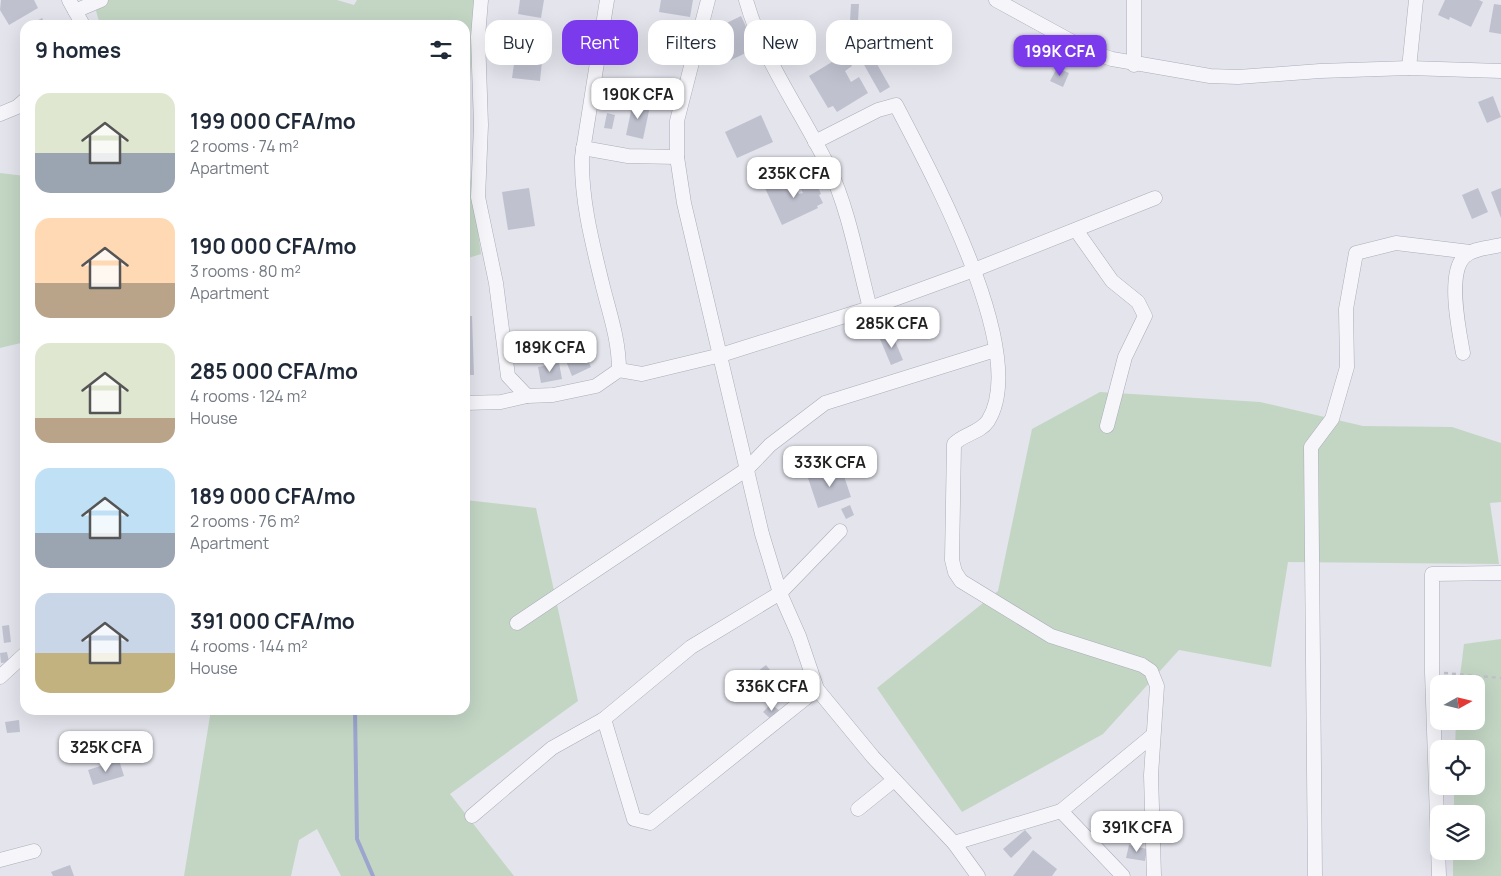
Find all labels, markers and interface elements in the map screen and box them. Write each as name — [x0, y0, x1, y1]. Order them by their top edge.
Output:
chip: Buy — [485, 20, 552, 65]
chip: Rent — [562, 20, 638, 65]
chip: Filters — [648, 20, 734, 65]
chip: New — [744, 20, 816, 65]
chip: Apartment — [826, 20, 952, 65]
pin: 199K CFA — [1008, 34, 1112, 77]
text: 9 homes — [35, 36, 121, 64]
icon: filters — [427, 36, 455, 64]
text: 199K CFA — [1025, 40, 1095, 62]
pin: 190K CFA — [586, 78, 690, 120]
text: 190K CFA — [602, 83, 674, 105]
text: 199 000 CFA/mo — [190, 107, 356, 135]
icon: home — [75, 113, 135, 173]
text: 2 rooms · 74 m² — [190, 135, 299, 157]
pin: 235K CFA — [742, 156, 846, 199]
text: Apartment — [190, 157, 269, 179]
text: 235K CFA — [758, 162, 830, 184]
text: 190 000 CFA/mo — [190, 232, 356, 260]
icon: home — [75, 238, 135, 298]
text: 3 rooms · 80 m² — [190, 260, 301, 282]
text: Apartment — [190, 282, 269, 304]
pin: 285K CFA — [840, 306, 944, 349]
text: 285K CFA — [856, 312, 928, 334]
pin: 189K CFA — [498, 330, 602, 373]
text: 189K CFA — [515, 336, 585, 358]
text: 285 000 CFA/mo — [190, 357, 358, 385]
icon: home — [75, 363, 135, 423]
text: 4 rooms · 124 m² — [190, 385, 307, 407]
text: House — [190, 407, 238, 429]
pin: 333K CFA — [778, 446, 882, 488]
text: 333K CFA — [794, 451, 866, 473]
text: 189 000 CFA/mo — [190, 482, 355, 510]
icon: home — [75, 488, 135, 548]
text: 2 rooms · 76 m² — [190, 510, 300, 532]
text: Apartment — [190, 532, 269, 554]
text: 391 000 CFA/mo — [190, 607, 355, 635]
icon: home — [75, 613, 135, 673]
text: 4 rooms · 144 m² — [190, 635, 308, 657]
text: House — [190, 657, 238, 679]
pin: 336K CFA — [720, 670, 824, 712]
text: 336K CFA — [736, 675, 808, 697]
north arrow — [1430, 675, 1485, 730]
map controls — [1430, 675, 1485, 860]
pin: 325K CFA — [54, 730, 158, 773]
text: 325K CFA — [70, 736, 142, 758]
button: locate — [1430, 740, 1485, 795]
button: layers — [1430, 805, 1485, 860]
pin: 391K CFA — [1085, 810, 1189, 853]
text: 391K CFA — [1102, 816, 1172, 838]

